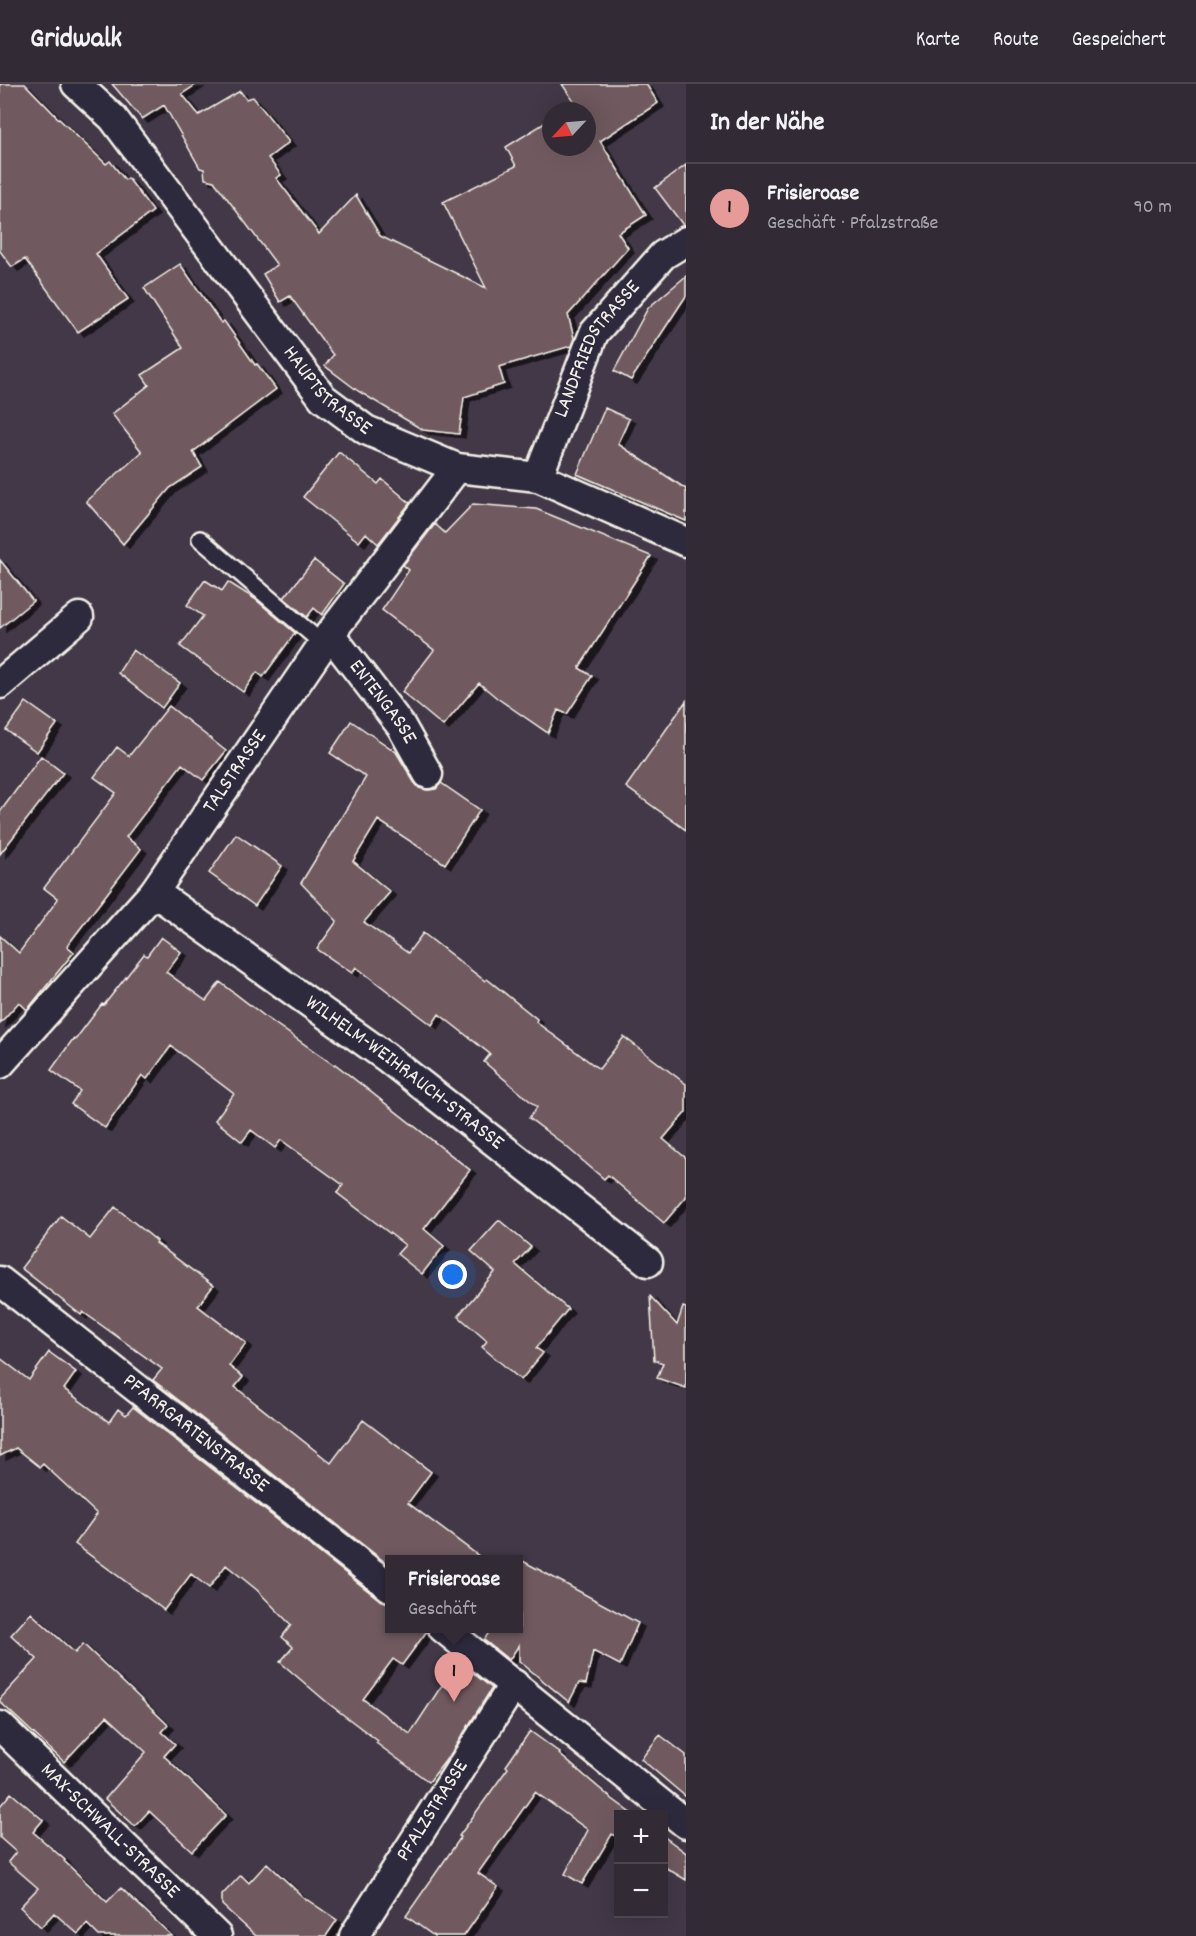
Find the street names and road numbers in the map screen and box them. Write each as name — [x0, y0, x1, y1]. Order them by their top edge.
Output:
street label: LANDFRIEDSTRASSE — [547, 274, 649, 422]
street label: HAUPTSTRASSE — [274, 340, 378, 444]
street label: ENTENGASSE — [341, 654, 424, 750]
street label: TALSTRASSE — [196, 724, 275, 820]
street label: WILHELM-WEIHRAUCH-STRASSE — [298, 989, 510, 1159]
street label: PFARRGARTENSTRASSE — [115, 1367, 275, 1501]
street label: PFALZSTRASSE — [390, 1754, 477, 1868]
street label: MAX-SCHWALL-STRASSE — [33, 1757, 186, 1907]

